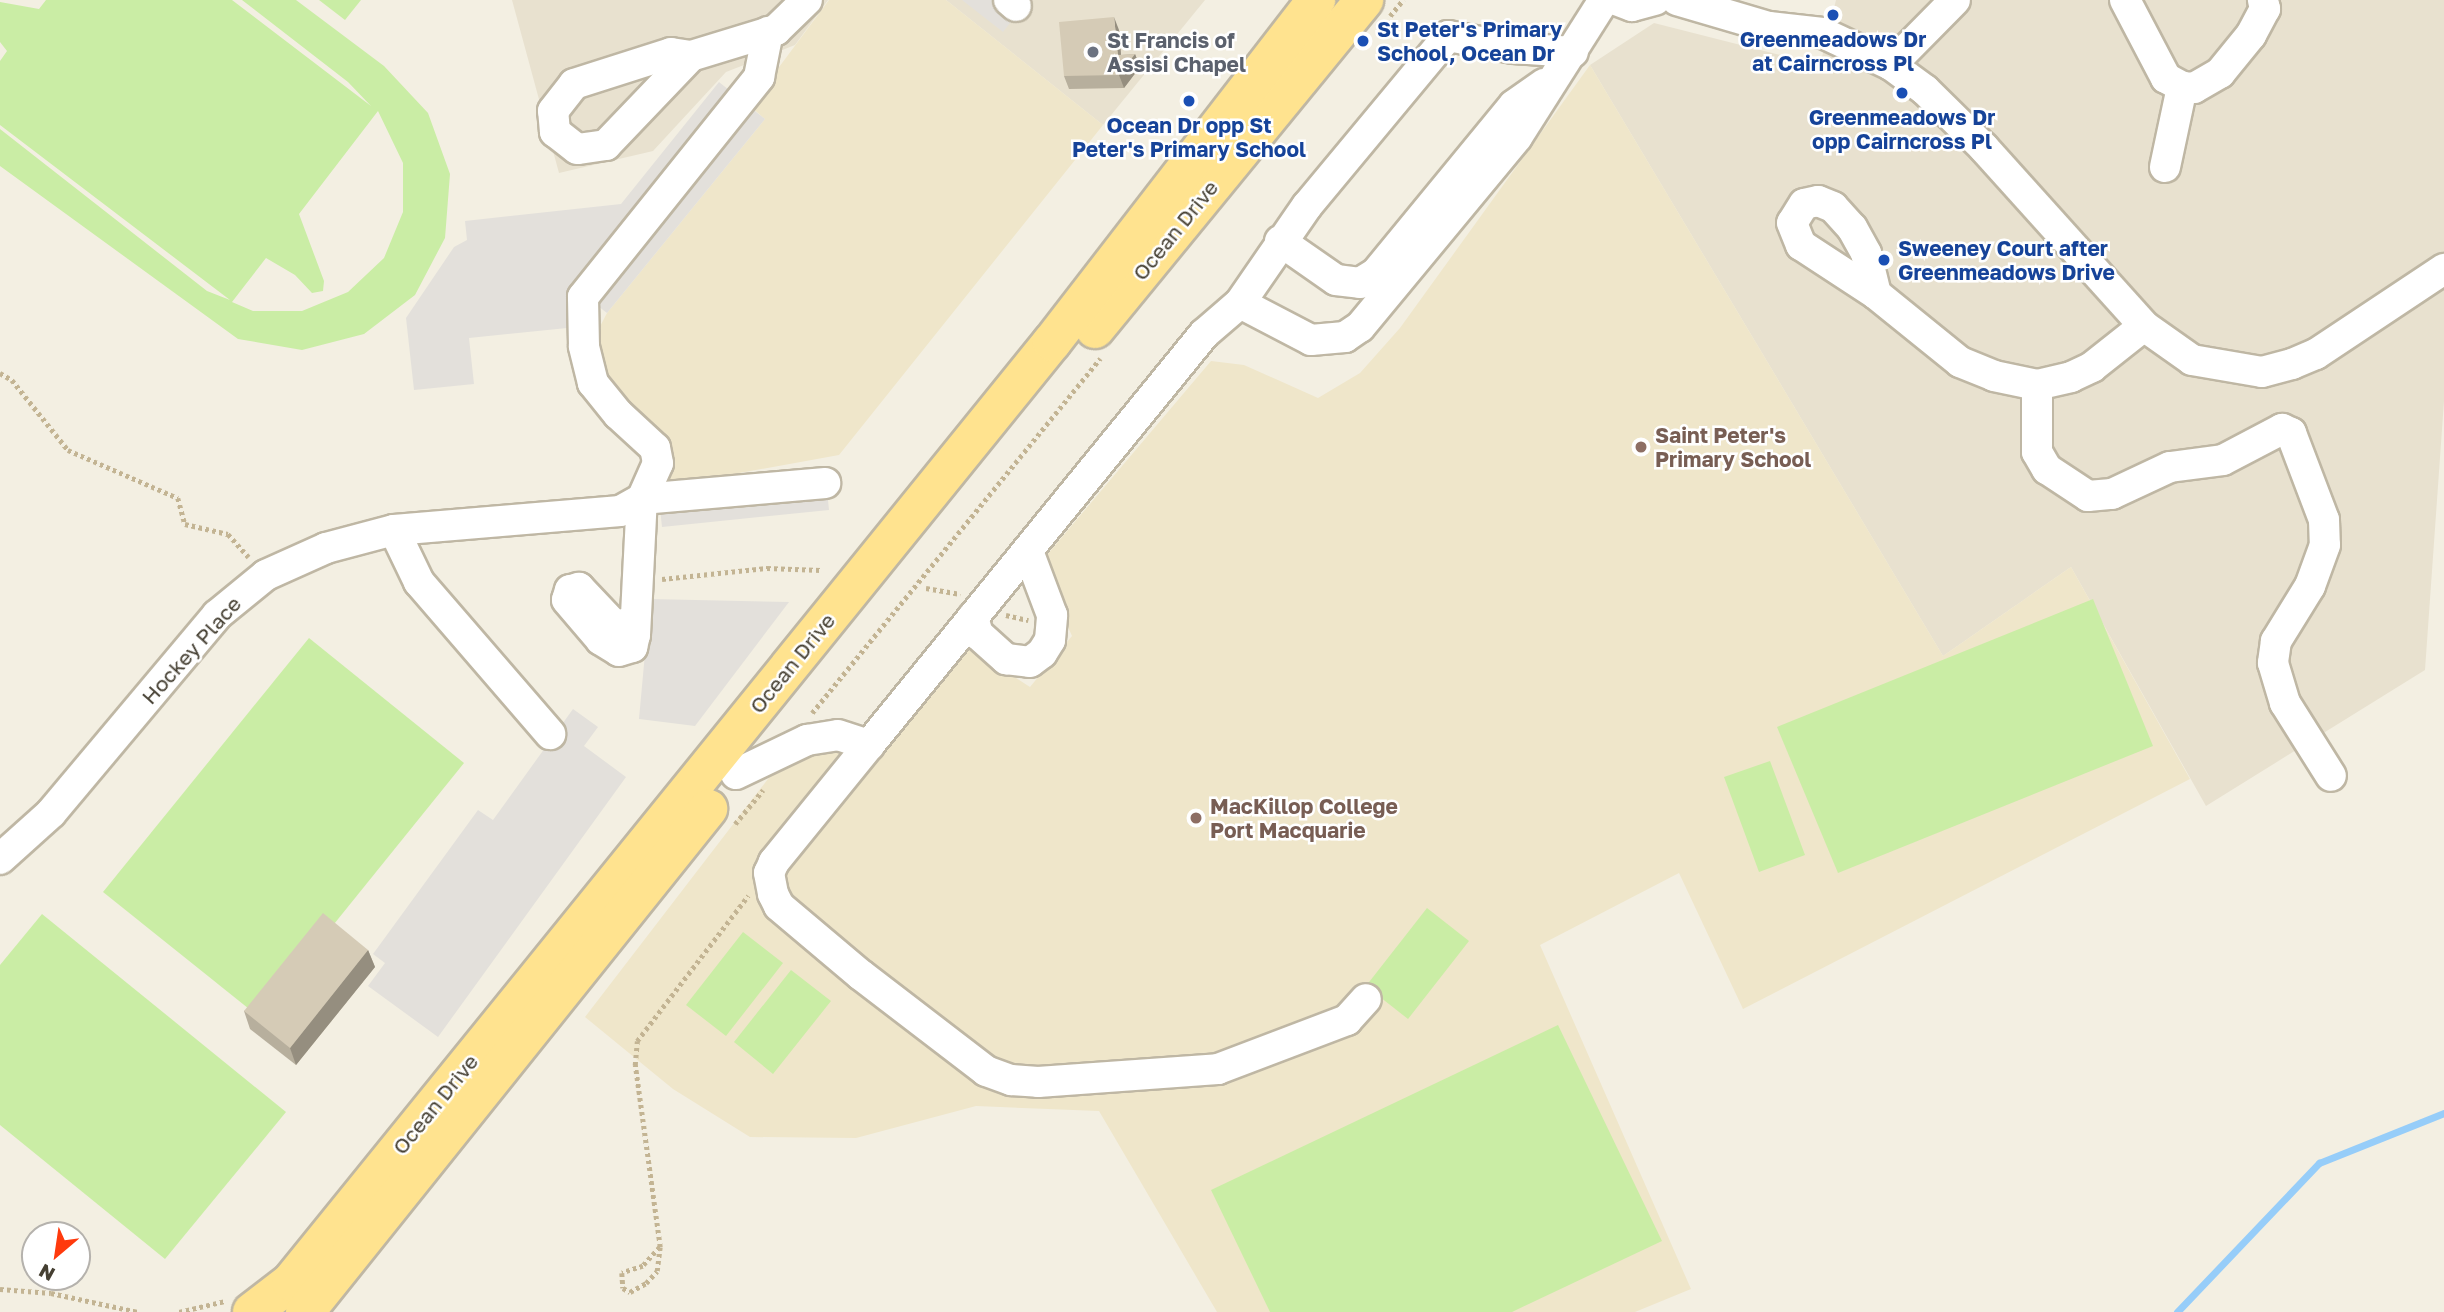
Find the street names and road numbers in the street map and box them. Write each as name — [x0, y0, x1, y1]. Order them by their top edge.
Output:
street label: Ocean Drive — [1127, 175, 1223, 285]
street label: Hockey Place — [136, 591, 246, 709]
street label: Ocean Drive — [744, 608, 840, 718]
street label: Ocean Drive — [387, 1049, 483, 1159]

